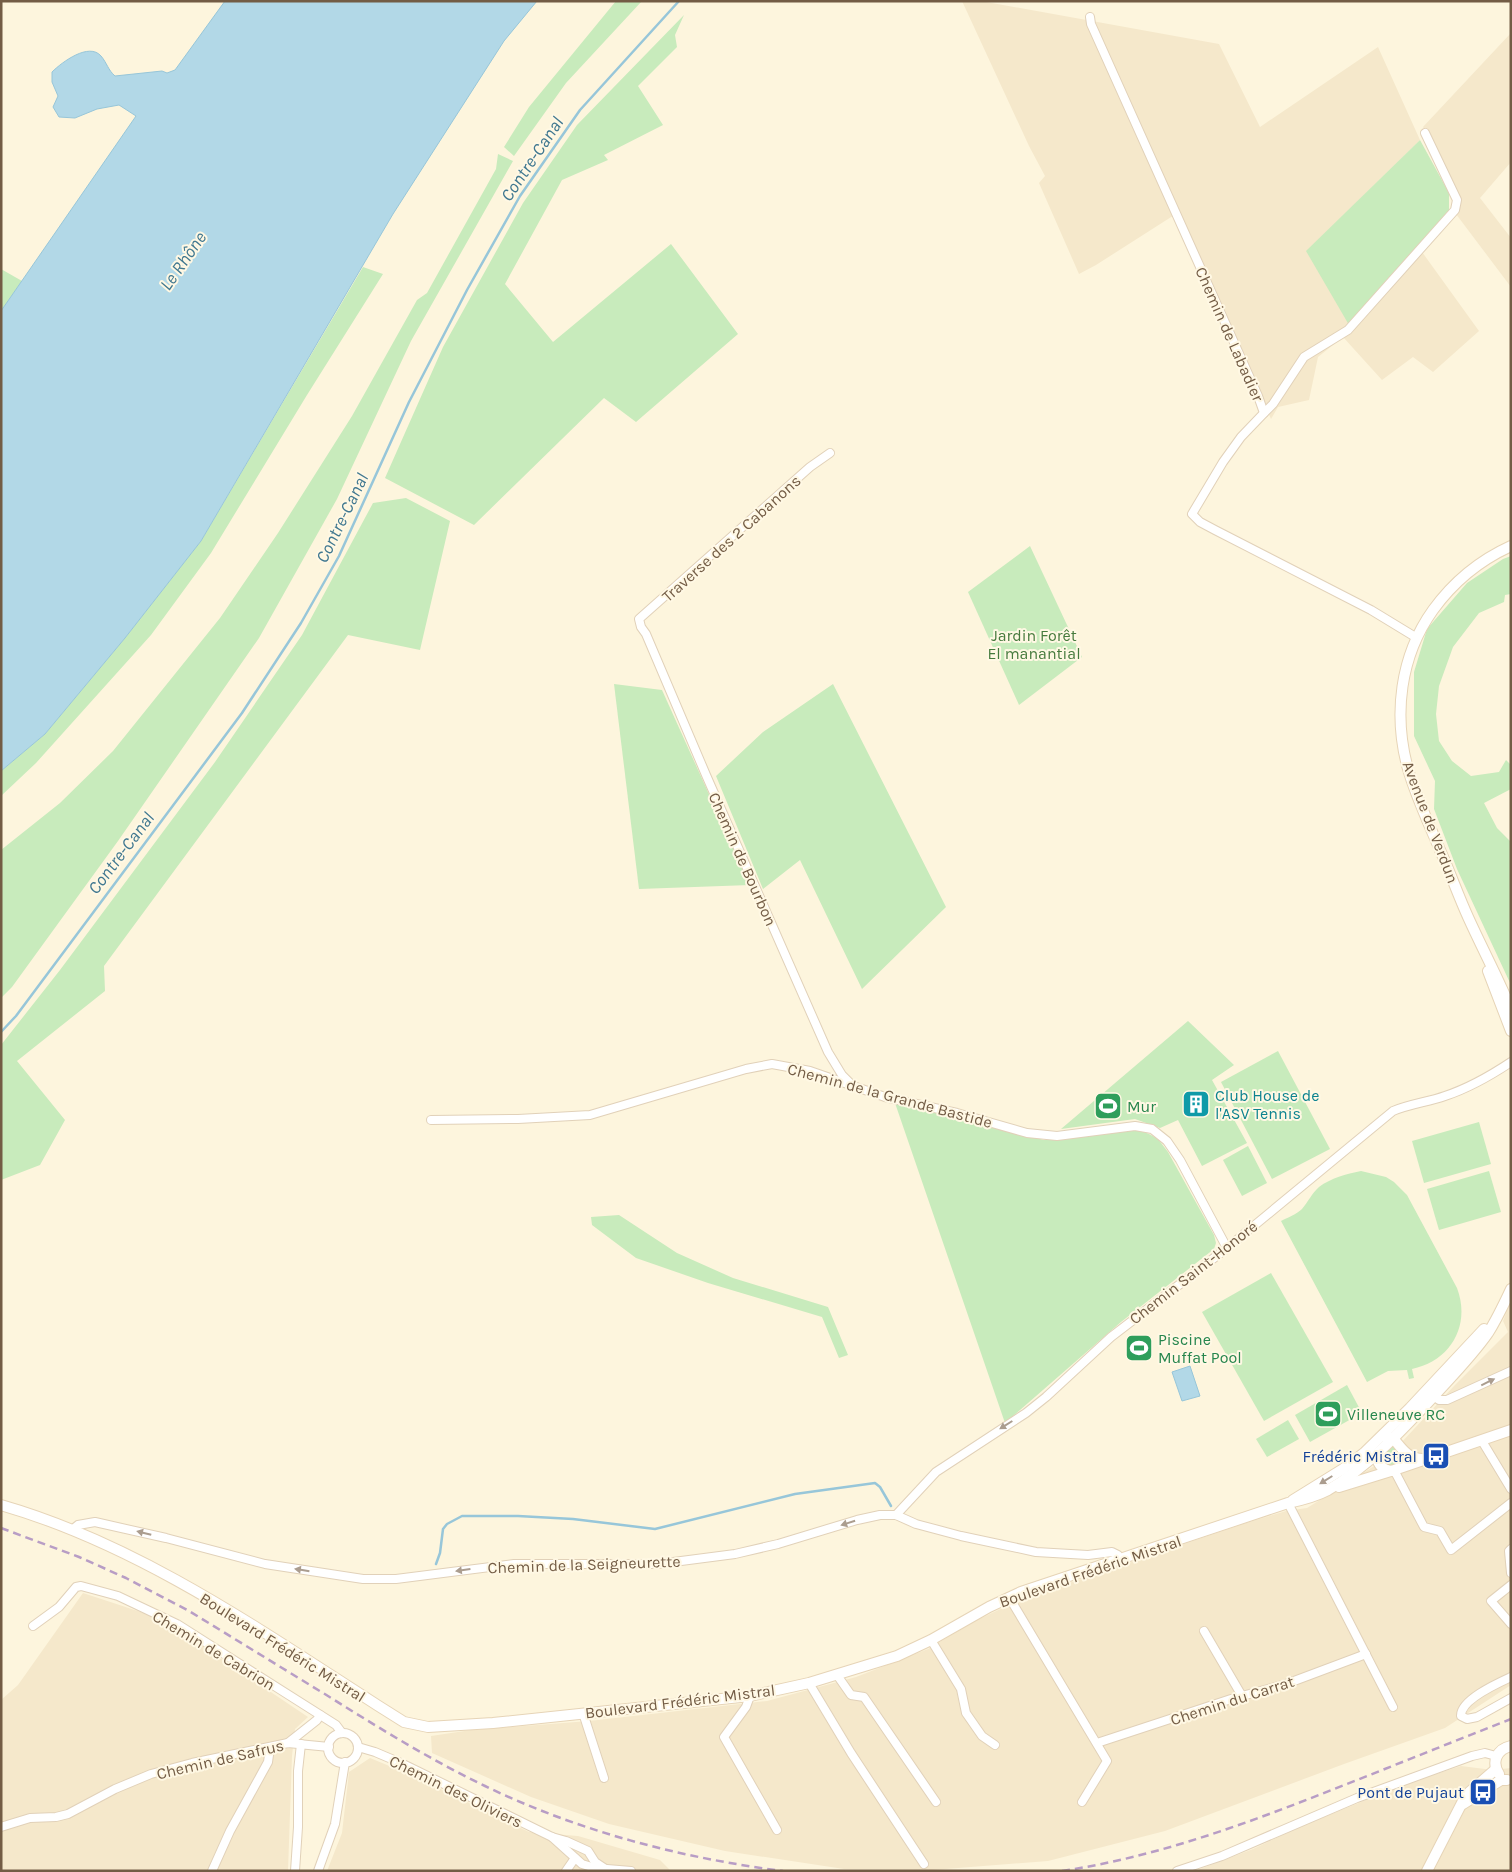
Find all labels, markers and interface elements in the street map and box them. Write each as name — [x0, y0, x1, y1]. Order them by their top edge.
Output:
water label: Contre-Canal — [496, 112, 569, 205]
water label: Le Rhône — [155, 227, 211, 295]
street label: Chemin de Labadier — [1191, 264, 1268, 405]
water label: Contre-Canal — [311, 469, 373, 566]
street label: Traverse des 2 Cabanons — [658, 471, 805, 606]
park label: Jardin Forêt El manantial — [987, 626, 1081, 663]
street label: Avenue de Verdun — [1399, 758, 1463, 886]
street label: Chemin de Bourbon — [704, 789, 781, 929]
water label: Contre-Canal — [83, 807, 159, 898]
street label: Chemin de la Grande Bastide — [785, 1059, 994, 1132]
place label: Club House de l'ASV Tennis — [1215, 1086, 1320, 1123]
building icon: Club House de l'ASV Tennis — [1181, 1089, 1211, 1119]
sports icon: Mur — [1093, 1091, 1123, 1121]
place label: Mur — [1127, 1097, 1156, 1116]
street label: Chemin Saint-Honoré — [1126, 1217, 1261, 1328]
place label: Piscine Muffat Pool — [1158, 1330, 1242, 1367]
sports icon: Piscine Muffat Pool — [1124, 1333, 1154, 1363]
one-way arrow — [1481, 1378, 1495, 1386]
sports icon: Villeneuve RC — [1313, 1399, 1343, 1429]
place label: Villeneuve RC — [1347, 1405, 1445, 1424]
one-way arrow — [1000, 1421, 1013, 1430]
bus stop icon: Frédéric Mistral — [1421, 1441, 1451, 1471]
place label: Frédéric Mistral — [1302, 1447, 1417, 1466]
one-way arrow — [1319, 1475, 1332, 1485]
one-way arrow — [840, 1519, 855, 1527]
one-way arrow — [136, 1529, 151, 1537]
street label: Boulevard Frédéric Mistral — [997, 1531, 1184, 1612]
street label: Chemin de la Seigneurette — [487, 1552, 681, 1577]
one-way arrow — [294, 1565, 310, 1573]
one-way arrow — [455, 1567, 471, 1575]
street label: Boulevard Frédéric Mistral — [197, 1589, 369, 1706]
street label: Chemin de Cabrion — [149, 1606, 278, 1694]
street label: Chemin du Carrat — [1168, 1672, 1296, 1729]
street label: Boulevard Frédéric Mistral — [584, 1680, 776, 1723]
street label: Chemin de Safrus — [155, 1736, 286, 1783]
street label: Chemin des Oliviers — [386, 1751, 525, 1832]
bus stop icon: Pont de Pujaut — [1468, 1777, 1498, 1807]
place label: Pont de Pujaut — [1357, 1783, 1464, 1802]

